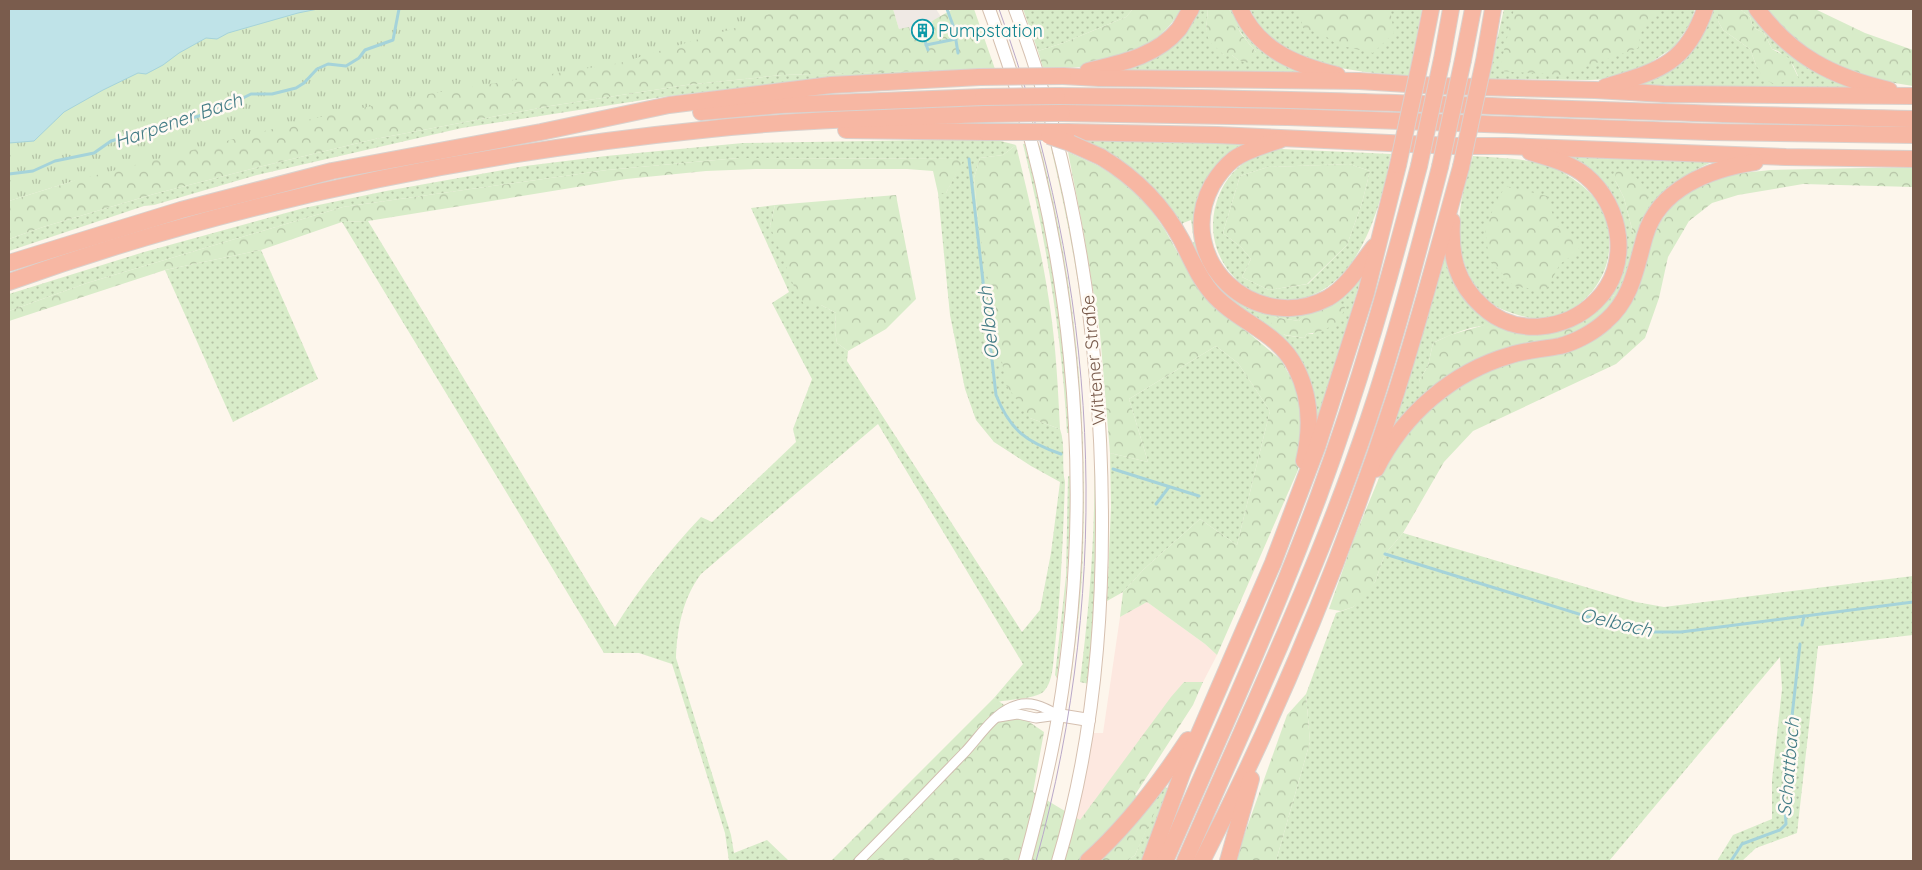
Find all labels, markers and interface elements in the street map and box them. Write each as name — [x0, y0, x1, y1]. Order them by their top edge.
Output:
building icon: Pumpstation — [910, 18, 934, 42]
place label: Pumpstation — [938, 19, 1043, 42]
water label: Harpener Bach — [111, 87, 246, 153]
water label: Oelbach — [972, 284, 1004, 361]
street label: Wittener Straße — [1076, 294, 1110, 426]
water label: Oelbach — [1578, 602, 1656, 642]
water label: Schattbach — [1772, 715, 1804, 818]

